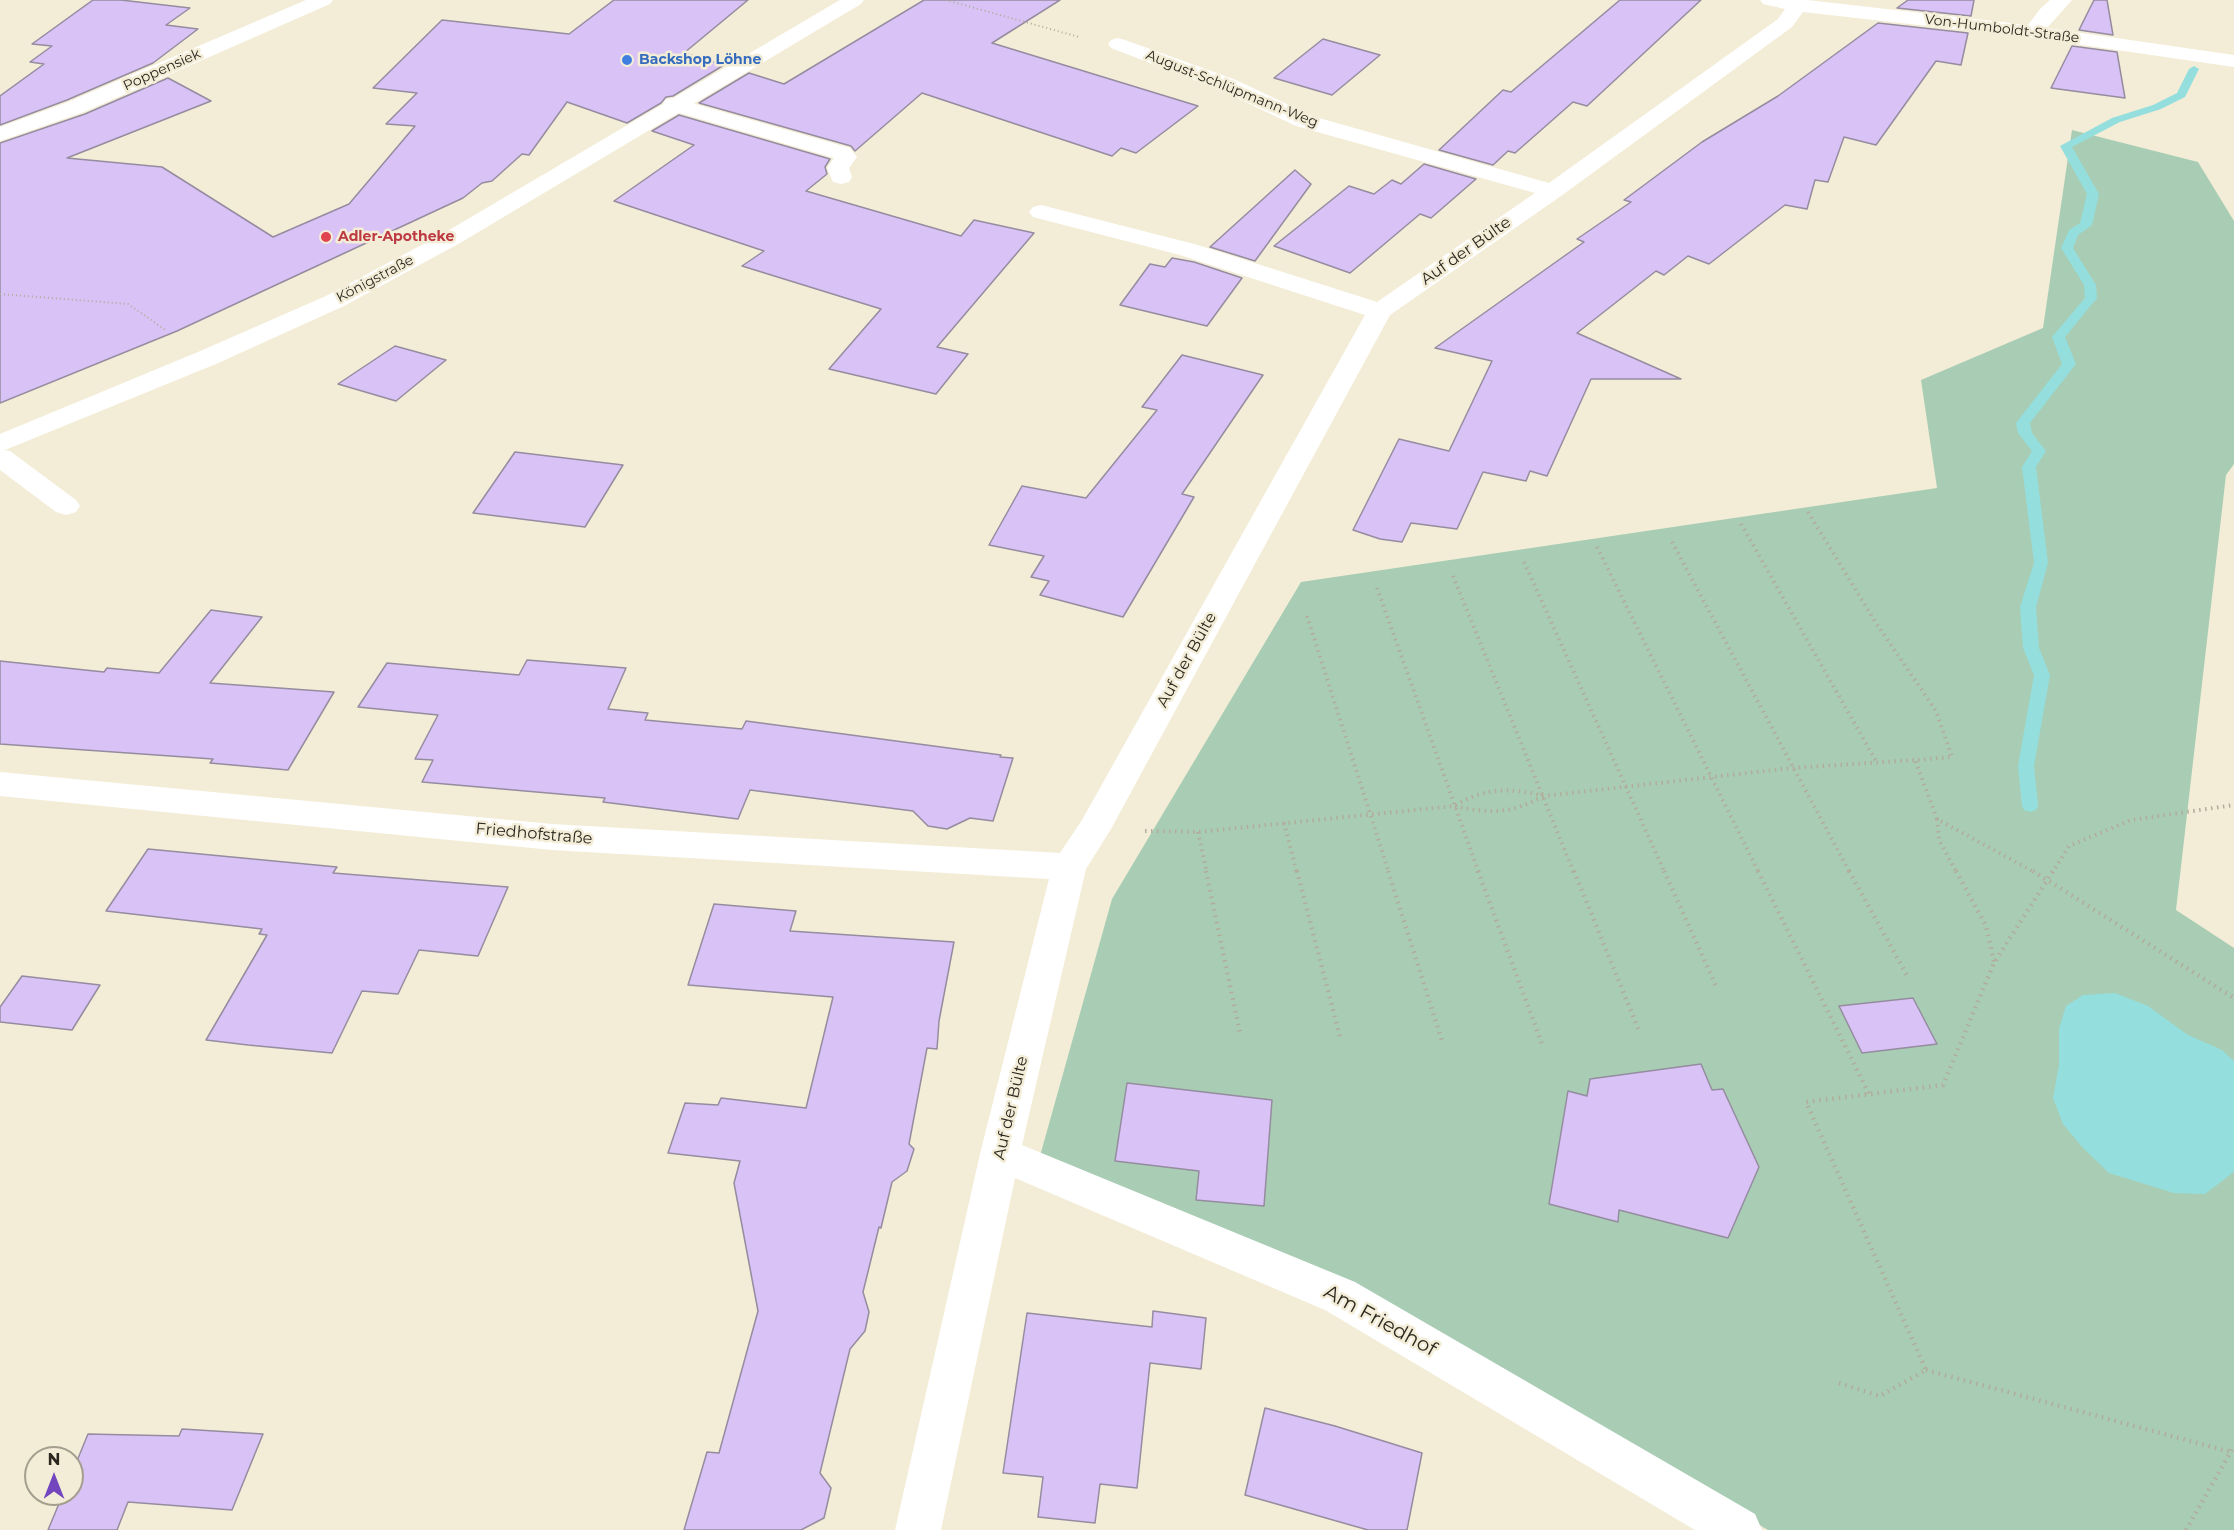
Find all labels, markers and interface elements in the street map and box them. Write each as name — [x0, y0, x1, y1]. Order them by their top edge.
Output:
street label: Von-Humboldt-Straße — [1924, 11, 2080, 47]
street label: Poppensiek — [121, 45, 203, 95]
street label: August-Schlüpmann-Weg — [1143, 47, 1321, 131]
place label: Backshop Löhne — [639, 52, 761, 68]
marker: Backshop Löhne — [620, 53, 634, 67]
street label: Auf der Bülte — [1417, 213, 1515, 289]
place label: Adler-Apotheke — [338, 229, 454, 245]
marker: Adler-Apotheke — [319, 230, 333, 244]
street label: Königstraße — [334, 252, 416, 306]
street label: Auf der Bülte — [1153, 609, 1221, 711]
street label: Friedhofstraße — [475, 819, 593, 849]
street label: Auf der Bülte — [990, 1054, 1032, 1162]
street label: Am Friedhof — [1320, 1280, 1440, 1362]
north arrow — [24, 1446, 84, 1506]
text: N — [48, 1450, 60, 1469]

